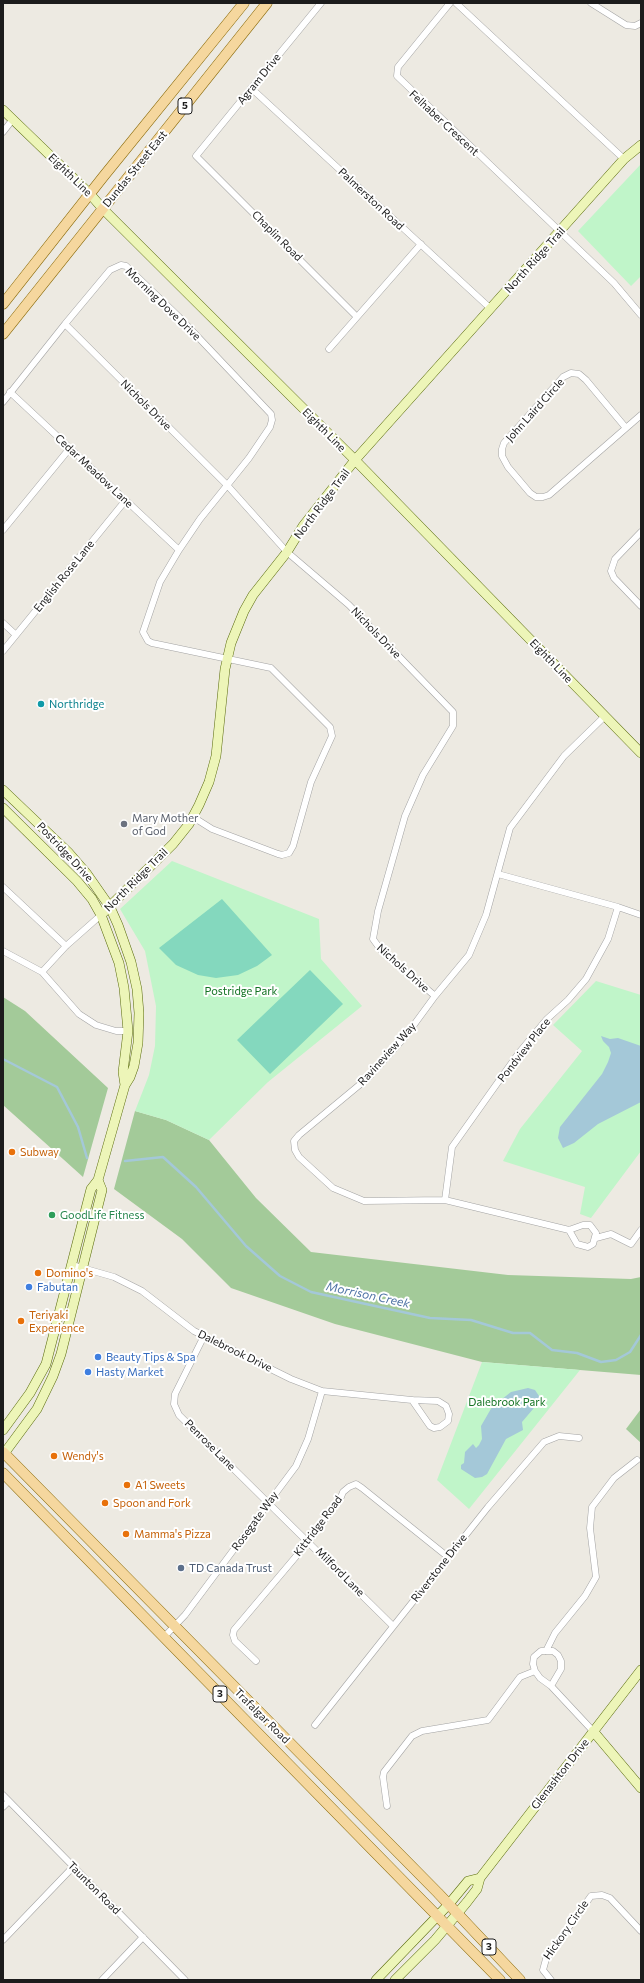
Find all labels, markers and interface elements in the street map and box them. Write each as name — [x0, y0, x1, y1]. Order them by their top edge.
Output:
street label: Agram Drive — [234, 51, 284, 107]
street label: Felhaber Crescent — [407, 87, 481, 159]
road number: 5 — [178, 98, 192, 114]
street label: Dundas Street East — [100, 128, 170, 210]
street label: Eighth Line — [45, 151, 95, 199]
street label: Palmerston Road — [335, 165, 407, 233]
street label: Chaplin Road — [249, 208, 305, 264]
street label: North Ridge Trail — [502, 224, 568, 296]
street label: Morning Dove Drive — [123, 265, 203, 343]
street label: John Laird Circle — [503, 376, 567, 444]
street label: Nichols Drive — [118, 377, 174, 433]
street label: Eighth Line — [300, 406, 348, 454]
street label: Cedar Meadow Lane — [52, 431, 136, 511]
street label: North Ridge Trail — [291, 466, 353, 542]
street label: English Rose Lane — [31, 538, 97, 614]
street label: Nichols Drive — [348, 605, 404, 661]
street label: Eighth Line — [527, 636, 575, 686]
place label: Northridge — [49, 697, 104, 711]
marker: Northridge — [36, 699, 46, 709]
place label: Mary Mother of God — [132, 811, 198, 837]
street label: Postridge Drive — [34, 819, 96, 885]
marker: Mary Mother of God — [119, 819, 129, 829]
street label: North Ridge Trail — [102, 846, 170, 914]
street label: Nichols Drive — [374, 941, 432, 995]
park label: Postridge Park — [204, 984, 278, 998]
street label: Pondview Place — [495, 1015, 553, 1085]
street label: Ravineview Way — [355, 1020, 419, 1088]
place label: Subway — [20, 1145, 59, 1159]
marker: Subway — [7, 1147, 17, 1157]
place label: GoodLife Fitness — [60, 1208, 144, 1222]
marker: GoodLife Fitness — [47, 1210, 57, 1220]
place label: Domino's — [46, 1266, 93, 1280]
marker: Domino's — [33, 1268, 43, 1278]
water label: Morrison Creek — [325, 1279, 411, 1311]
place label: Fabutan — [37, 1280, 78, 1294]
marker: Fabutan — [24, 1282, 34, 1292]
place label: Teriyaki Experience — [29, 1308, 84, 1334]
marker: Teriyaki Experience — [16, 1316, 26, 1326]
street label: Dalebrook Drive — [196, 1327, 274, 1375]
place label: Beauty Tips & Spa — [106, 1350, 195, 1364]
marker: Beauty Tips & Spa — [93, 1352, 103, 1362]
place label: Hasty Market — [96, 1365, 164, 1379]
marker: Hasty Market — [83, 1367, 93, 1377]
park label: Dalebrook Park — [468, 1395, 546, 1409]
street label: Penrose Lane — [182, 1417, 238, 1473]
place label: Wendy's — [62, 1449, 104, 1463]
marker: Wendy's — [49, 1451, 59, 1461]
place label: A1 Sweets — [135, 1478, 185, 1492]
marker: A1 Sweets — [122, 1480, 132, 1490]
street label: Rosegate Way — [229, 1489, 281, 1553]
street label: Kittridge Road — [291, 1493, 345, 1559]
place label: Spoon and Fork — [113, 1496, 191, 1510]
marker: Spoon and Fork — [100, 1498, 110, 1508]
place label: Mamma's Pizza — [134, 1527, 211, 1541]
marker: Mamma's Pizza — [121, 1529, 131, 1539]
street label: Riverstone Drive — [408, 1531, 470, 1605]
street label: Milford Lane — [313, 1545, 367, 1599]
place label: TD Canada Trust — [189, 1561, 272, 1575]
marker: TD Canada Trust — [176, 1563, 186, 1573]
road number: 3 — [213, 1686, 227, 1702]
street label: Trafalgar Road — [232, 1686, 292, 1746]
street label: Glenashton Drive — [528, 1736, 592, 1812]
street label: Taunton Road — [65, 1859, 123, 1917]
street label: Hickory Circle — [541, 1898, 591, 1962]
road number: 3 — [482, 1939, 496, 1955]

